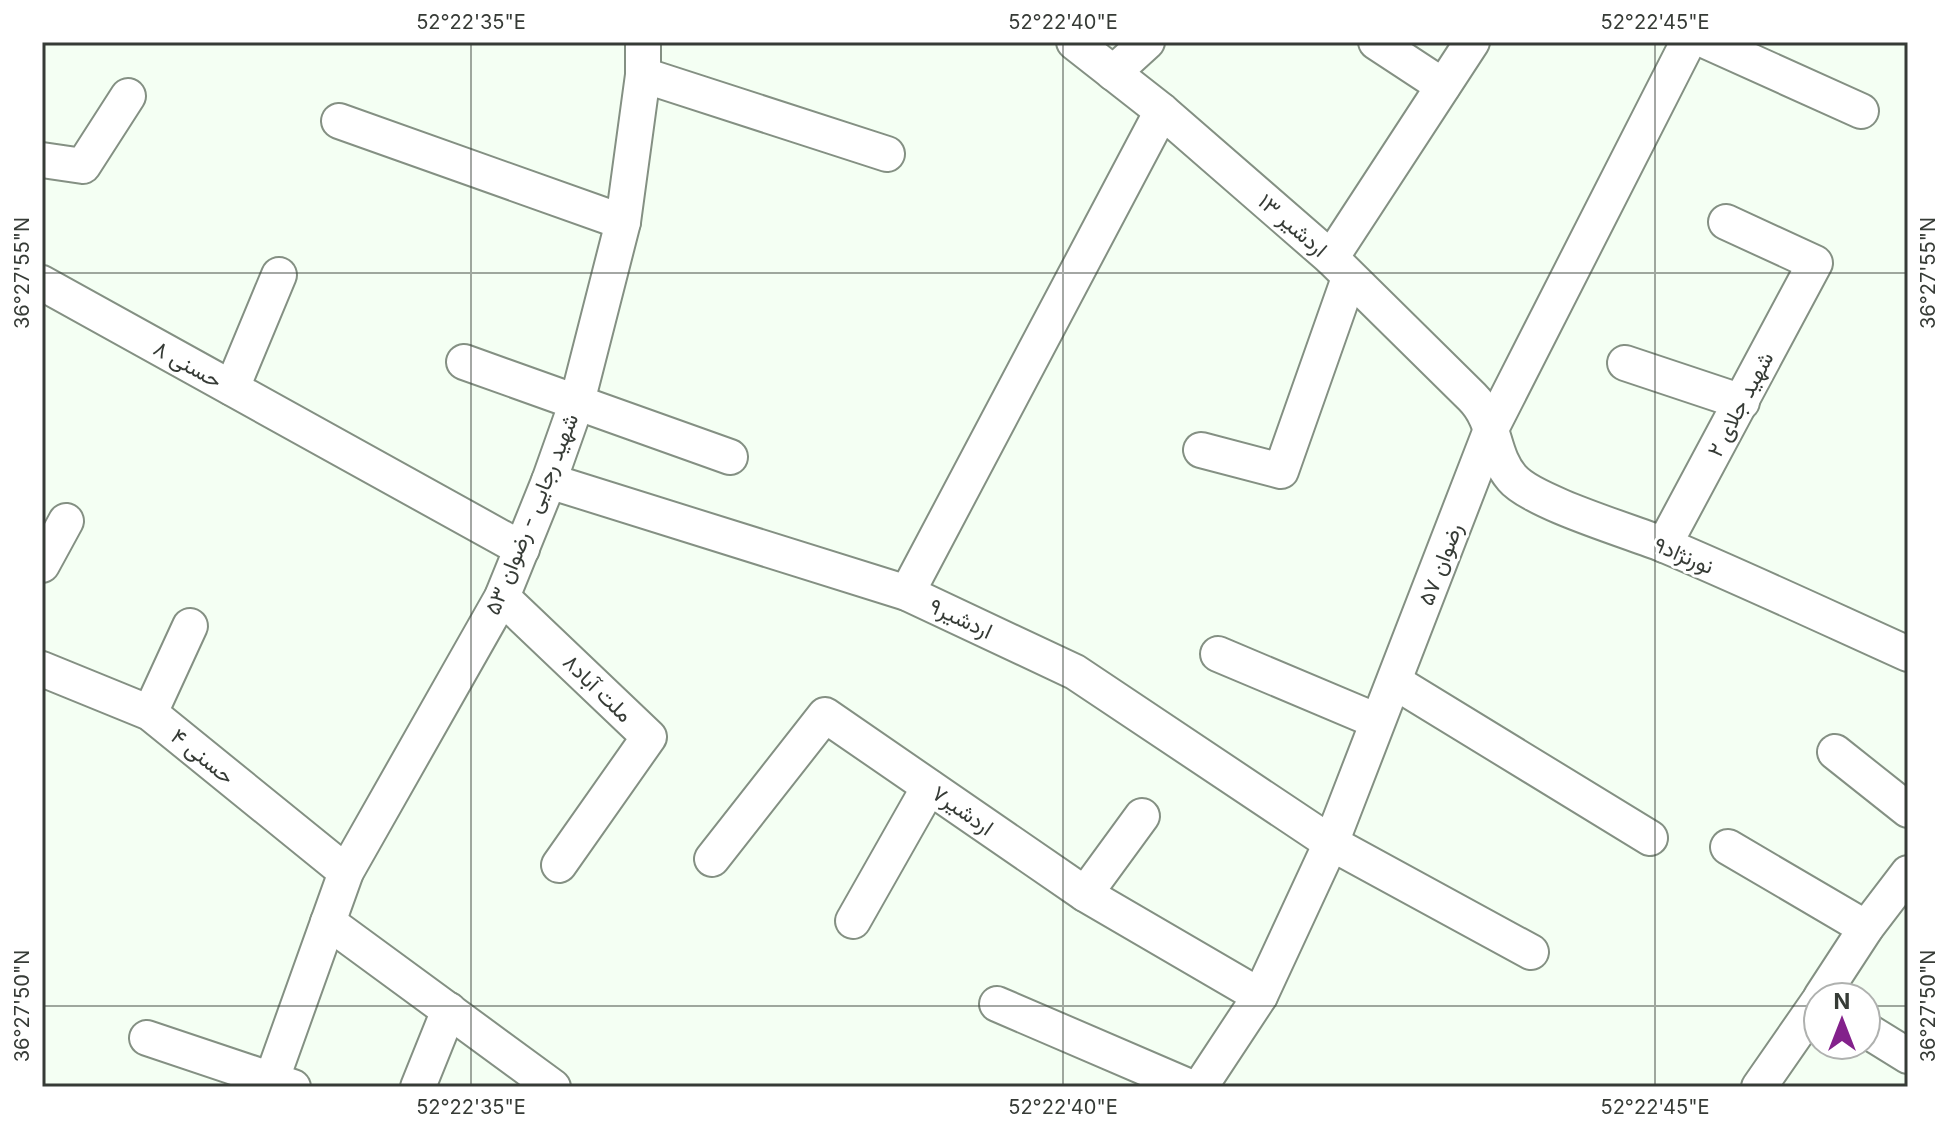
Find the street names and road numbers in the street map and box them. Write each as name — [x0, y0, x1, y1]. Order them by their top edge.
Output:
street label: اردشیر ۱۳ — [1252, 188, 1333, 263]
street label: حسنی ۸ — [149, 335, 227, 394]
street label: شهید جلای ۲ — [1701, 347, 1779, 462]
street label: شهید رجایی - رضوان ۵۳ — [479, 410, 584, 619]
street label: رضوان ۵۷ — [1412, 519, 1469, 609]
street label: نورنژاد۹ — [1650, 531, 1718, 580]
street label: اردشیر۹ — [925, 592, 997, 645]
street label: ملت آباد۸ — [558, 649, 638, 727]
street label: حسنی ۴ — [166, 723, 240, 790]
street label: اردشیر۷ — [927, 780, 999, 841]

